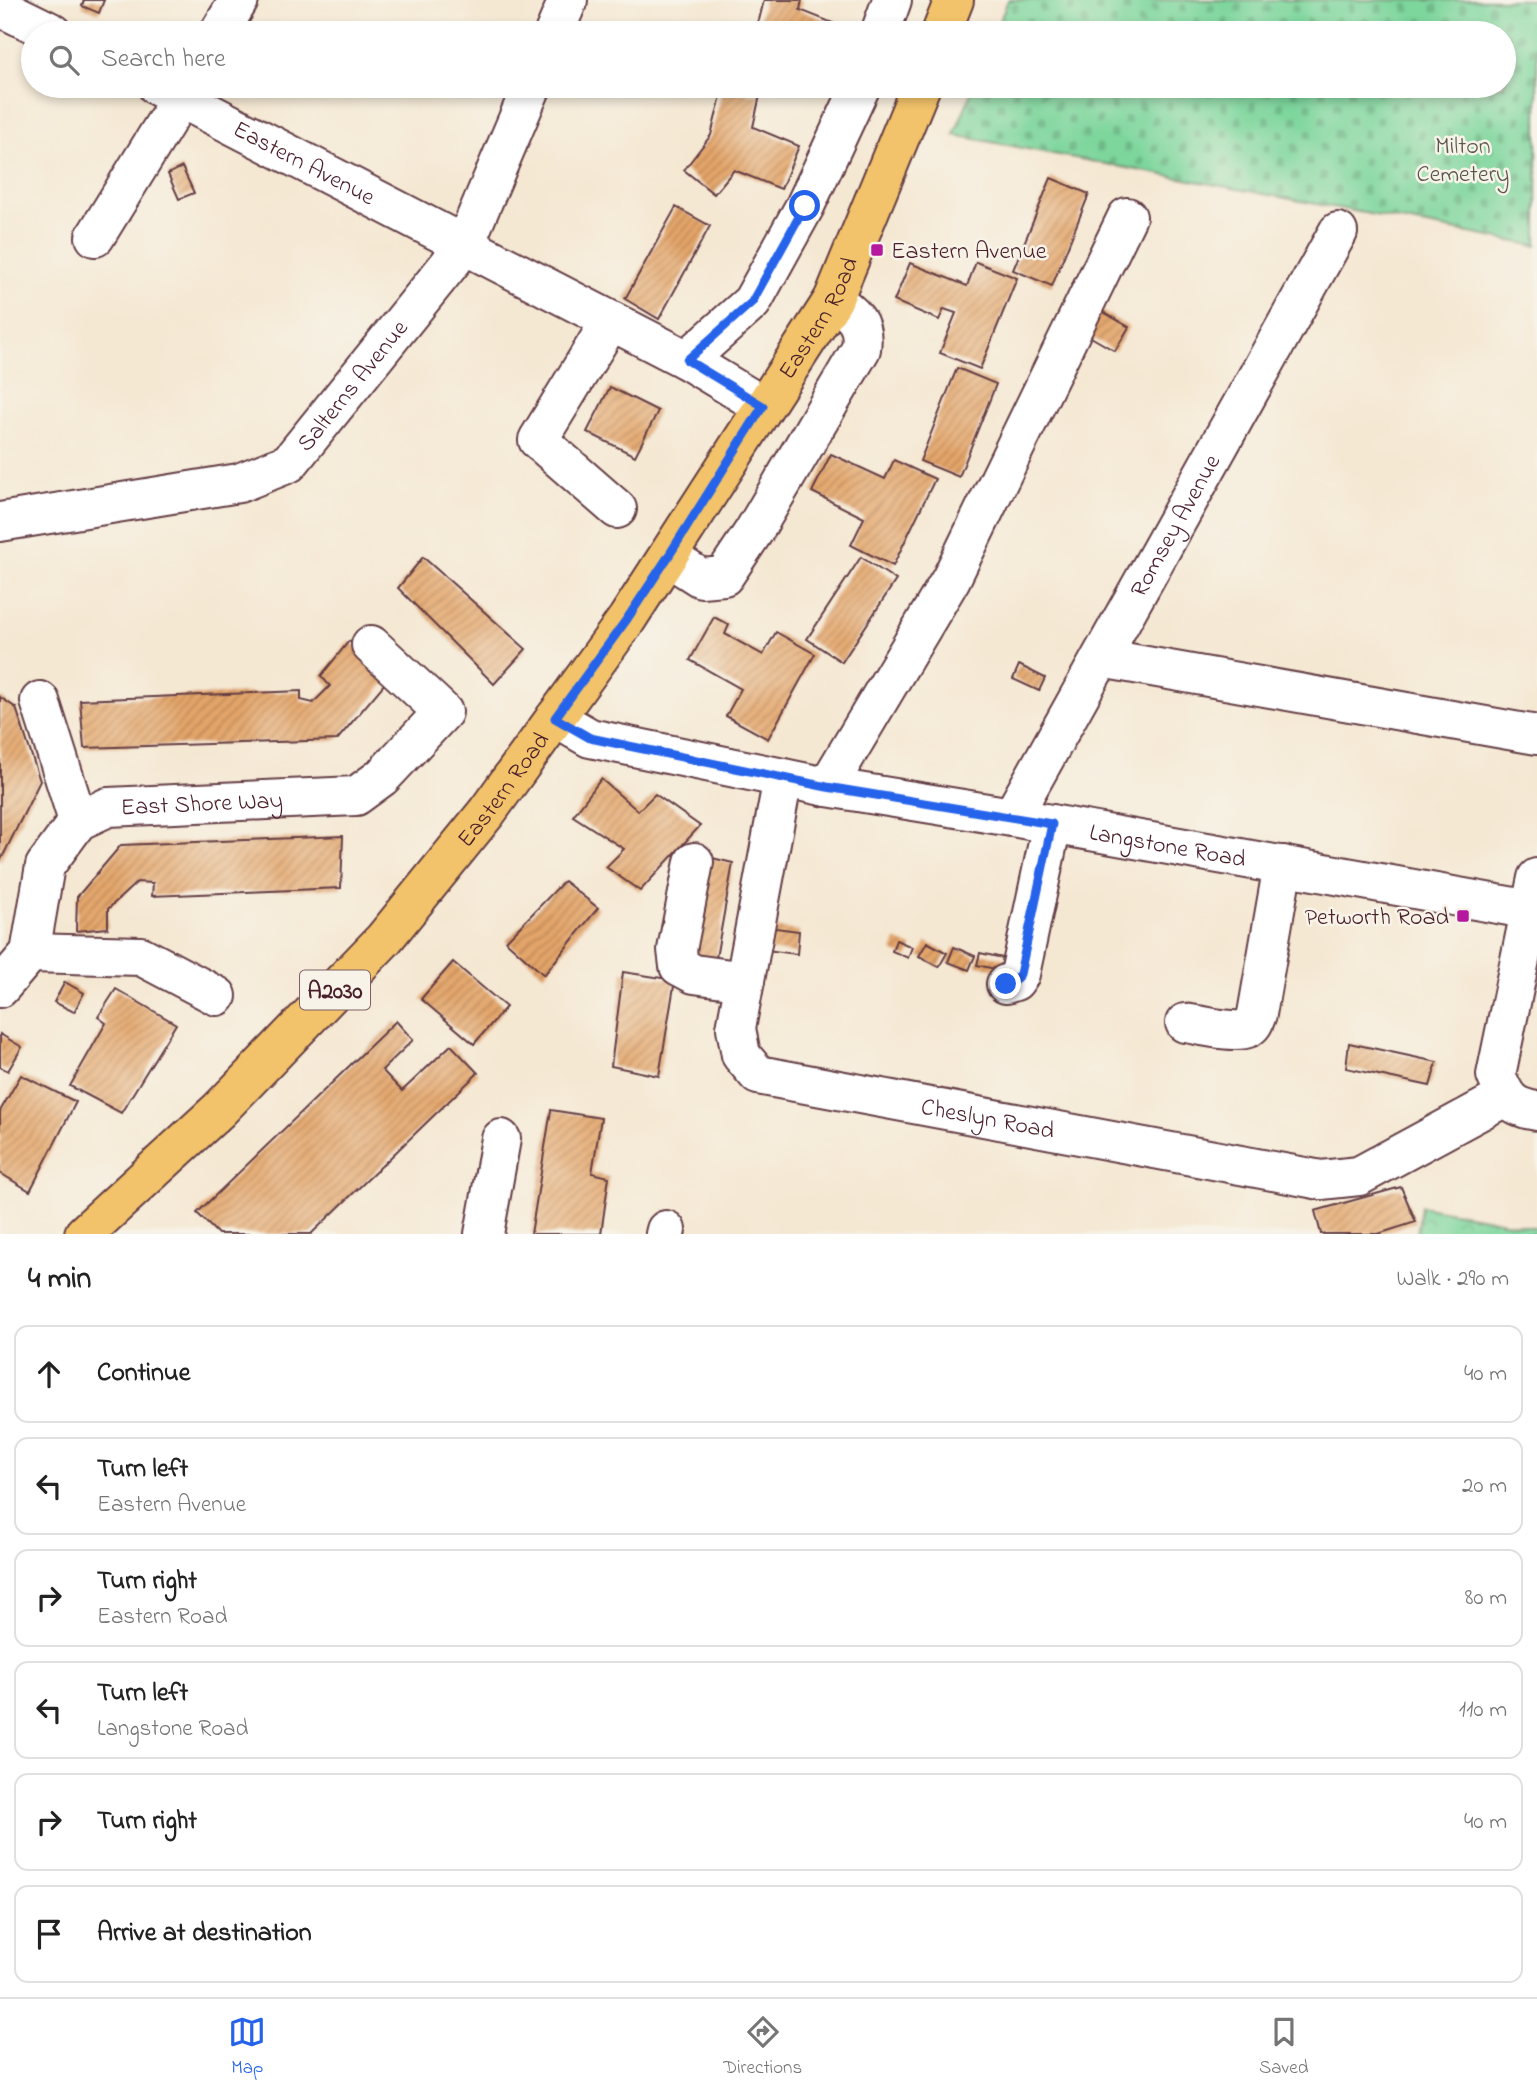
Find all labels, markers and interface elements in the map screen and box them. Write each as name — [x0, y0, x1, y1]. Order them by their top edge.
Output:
search box — [21, 21, 1516, 98]
icon: search — [45, 41, 83, 79]
text: Search here — [101, 41, 226, 79]
street label: Eastern Avenue — [226, 113, 381, 216]
park label: Milton Cemetery — [1417, 130, 1509, 194]
route start — [789, 190, 820, 221]
place label: Eastern Avenue — [891, 235, 1047, 270]
marker: Eastern Avenue — [869, 242, 885, 258]
street label: Eastern Road — [771, 252, 869, 387]
street label: Salterns Avenue — [290, 313, 418, 460]
street label: Romsey Avenue — [1123, 448, 1231, 604]
street label: Eastern Road — [450, 725, 560, 856]
street label: East Shore Way — [120, 784, 284, 826]
street label: Langstone Road — [1086, 816, 1249, 879]
place label: Petworth Road — [1305, 901, 1449, 936]
marker: Petworth Road — [1455, 908, 1471, 924]
route end — [990, 968, 1021, 999]
road number: A2030 — [300, 970, 370, 1009]
street label: Cheslyn Road — [918, 1091, 1058, 1150]
text: 4 min — [28, 1258, 91, 1302]
text: Walk · 290 m — [1397, 1263, 1509, 1296]
icon: ahead — [30, 1355, 68, 1393]
text: Continue — [97, 1355, 190, 1393]
text: 40 m — [1464, 1358, 1507, 1391]
text: Turn left — [97, 1451, 188, 1489]
icon: left — [30, 1467, 68, 1505]
text: 20 m — [1462, 1470, 1507, 1503]
text: Eastern Avenue — [97, 1489, 246, 1522]
text: Turn right — [97, 1563, 197, 1601]
icon: right — [30, 1579, 68, 1617]
text: 80 m — [1465, 1582, 1507, 1615]
text: Eastern Road — [97, 1601, 227, 1634]
text: Turn left — [97, 1675, 188, 1713]
icon: left — [30, 1691, 68, 1729]
text: 110 m — [1459, 1694, 1507, 1727]
text: Langstone Road — [97, 1713, 248, 1746]
icon: right — [30, 1803, 68, 1841]
text: Turn right — [97, 1803, 197, 1841]
text: 40 m — [1464, 1806, 1507, 1839]
icon: arrive — [30, 1915, 68, 1953]
text: Arrive at destination — [97, 1915, 312, 1953]
tab: Map — [228, 2013, 266, 2082]
tab: Directions — [723, 2013, 802, 2082]
tab: Saved — [1259, 2013, 1309, 2082]

